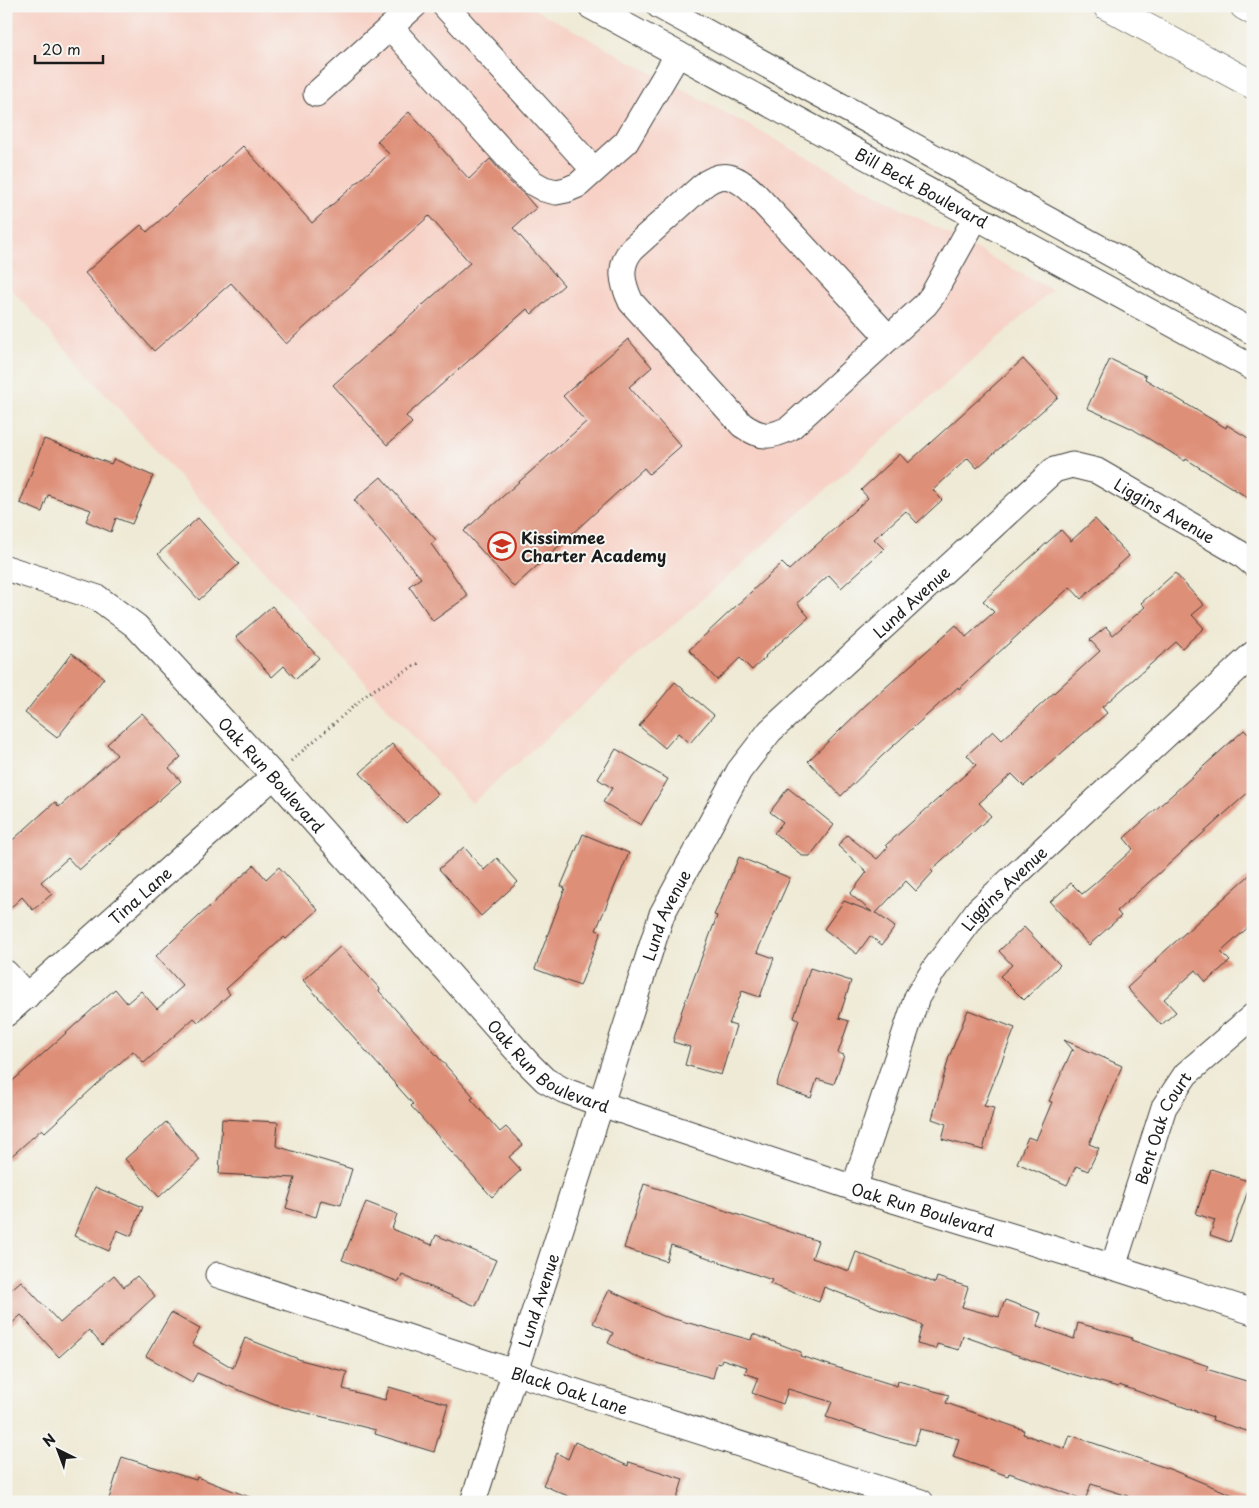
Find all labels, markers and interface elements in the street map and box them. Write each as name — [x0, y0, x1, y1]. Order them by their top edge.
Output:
scale bar — [35, 32, 102, 64]
text: 20 m — [42, 37, 81, 60]
street label: Bill Beck Boulevard — [851, 141, 993, 233]
street label: Liggins Avenue — [1110, 472, 1220, 549]
place label: Kissimmee Charter Academy — [521, 525, 666, 567]
school or university icon: Kissimmee Charter Academy — [487, 531, 517, 561]
street label: Lund Avenue — [867, 560, 955, 643]
street label: Oak Run Boulevard — [213, 711, 331, 838]
street label: Liggins Avenue — [955, 840, 1052, 935]
street label: Tina Lane — [103, 861, 177, 930]
street label: Lund Avenue — [636, 865, 696, 964]
street label: Oak Run Boulevard — [482, 1014, 613, 1118]
street label: Bent Oak Court — [1128, 1066, 1197, 1187]
street label: Oak Run Boulevard — [849, 1176, 998, 1242]
street label: Lund Avenue — [512, 1250, 564, 1350]
street label: Black Oak Lane — [508, 1360, 631, 1420]
north arrow — [32, 1426, 82, 1476]
text: N — [38, 1428, 60, 1451]

